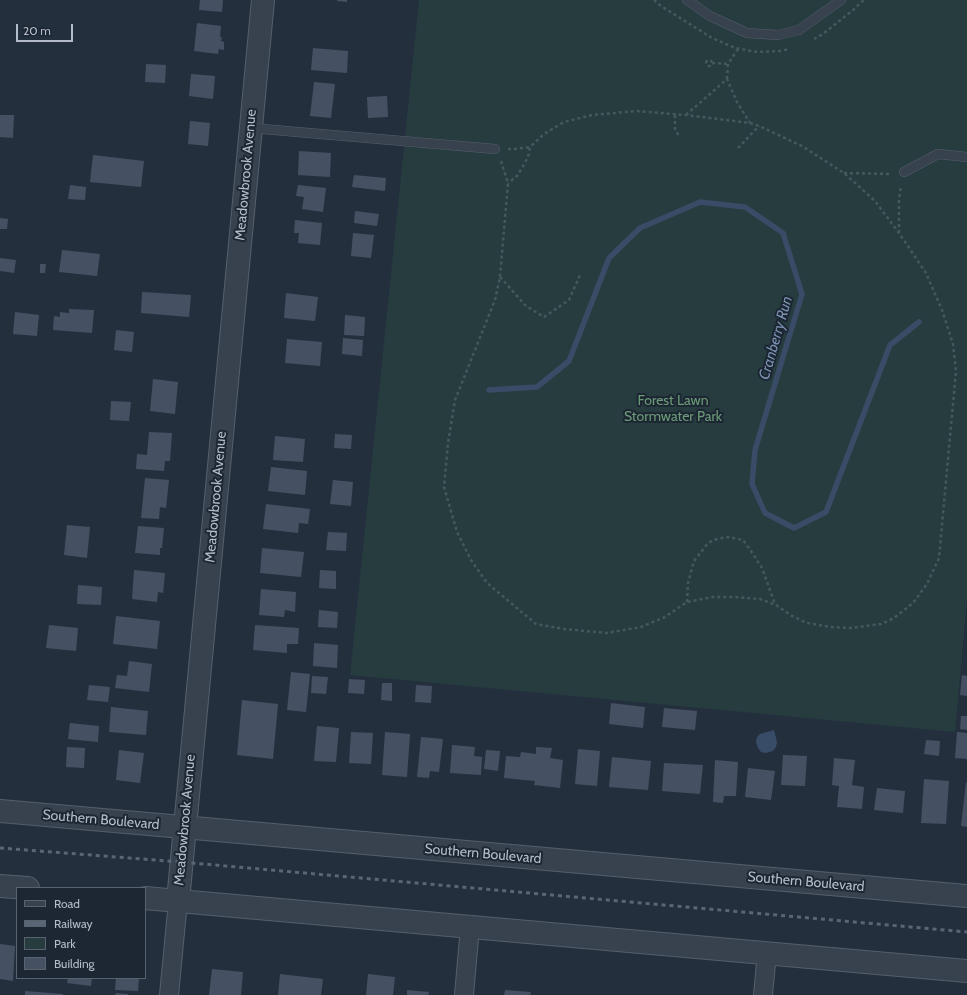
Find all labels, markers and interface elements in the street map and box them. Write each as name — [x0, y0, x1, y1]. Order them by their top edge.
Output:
scale bar — [18, 16, 75, 42]
text: 20 m — [23, 23, 51, 38]
street label: Meadowbrook Avenue — [232, 109, 260, 241]
water label: Cranberry Run — [755, 294, 797, 382]
park label: Forest Lawn Stormwater Park — [624, 393, 722, 426]
street label: Meadowbrook Avenue — [202, 431, 230, 563]
street label: Meadowbrook Avenue — [171, 754, 199, 886]
street label: Southern Boulevard — [42, 807, 160, 833]
street label: Southern Boulevard — [424, 841, 542, 867]
street label: Southern Boulevard — [747, 869, 865, 895]
legend — [16, 887, 146, 979]
text: Road — [54, 896, 80, 911]
text: Railway — [54, 916, 92, 931]
text: Park — [54, 936, 76, 951]
text: Building — [54, 956, 95, 971]

